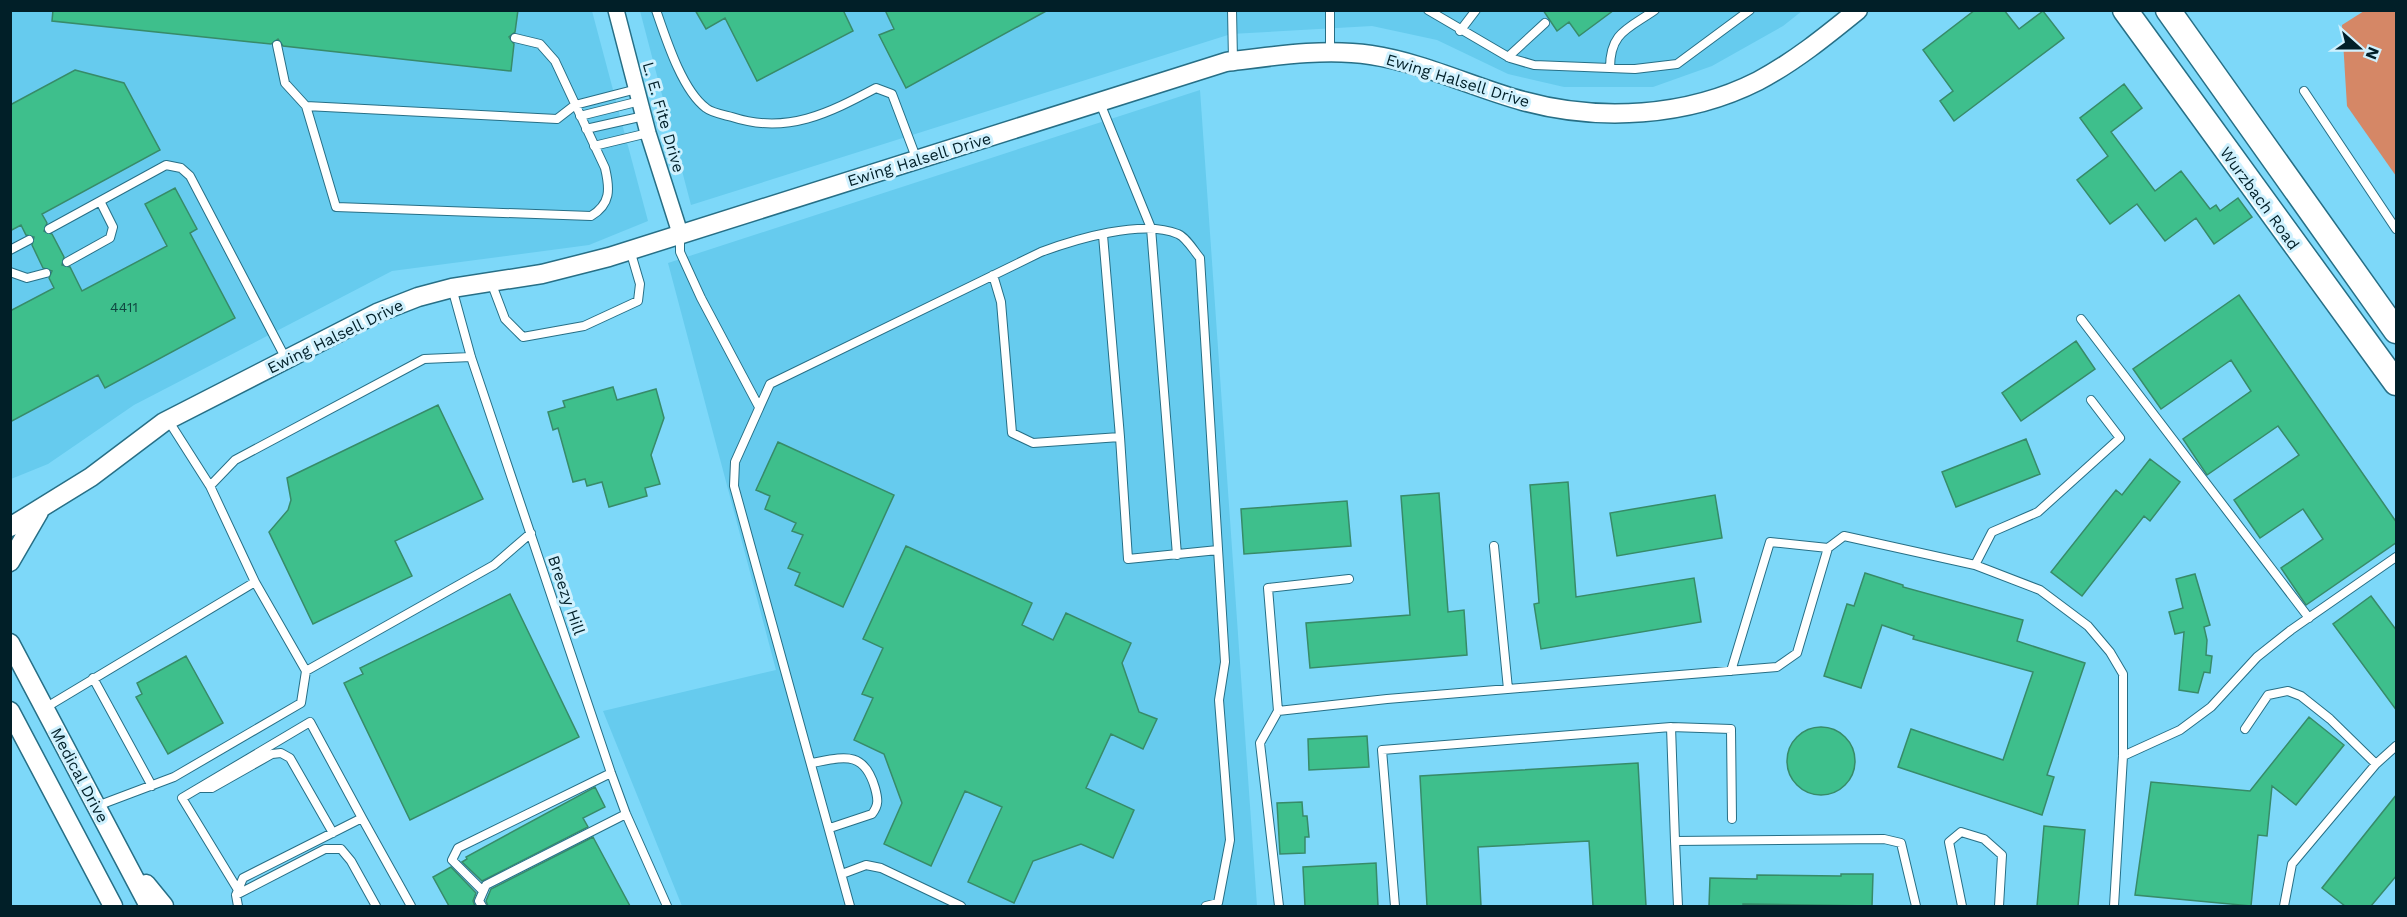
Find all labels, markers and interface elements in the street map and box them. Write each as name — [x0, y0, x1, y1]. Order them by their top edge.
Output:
north arrow — [2329, 18, 2389, 78]
text: N — [2362, 44, 2384, 62]
street label: Ewing Halsell Drive — [1384, 50, 1532, 111]
street label: L. E. Fite Drive — [639, 60, 688, 175]
street label: Ewing Halsell Drive — [845, 129, 993, 190]
street label: Wurzbach Road — [2216, 143, 2303, 253]
street label: Ewing Halsell Drive — [264, 295, 406, 378]
house number: 4411 — [110, 299, 138, 315]
street label: Breezy Hill — [544, 553, 589, 638]
street label: Medical Drive — [47, 725, 113, 826]

